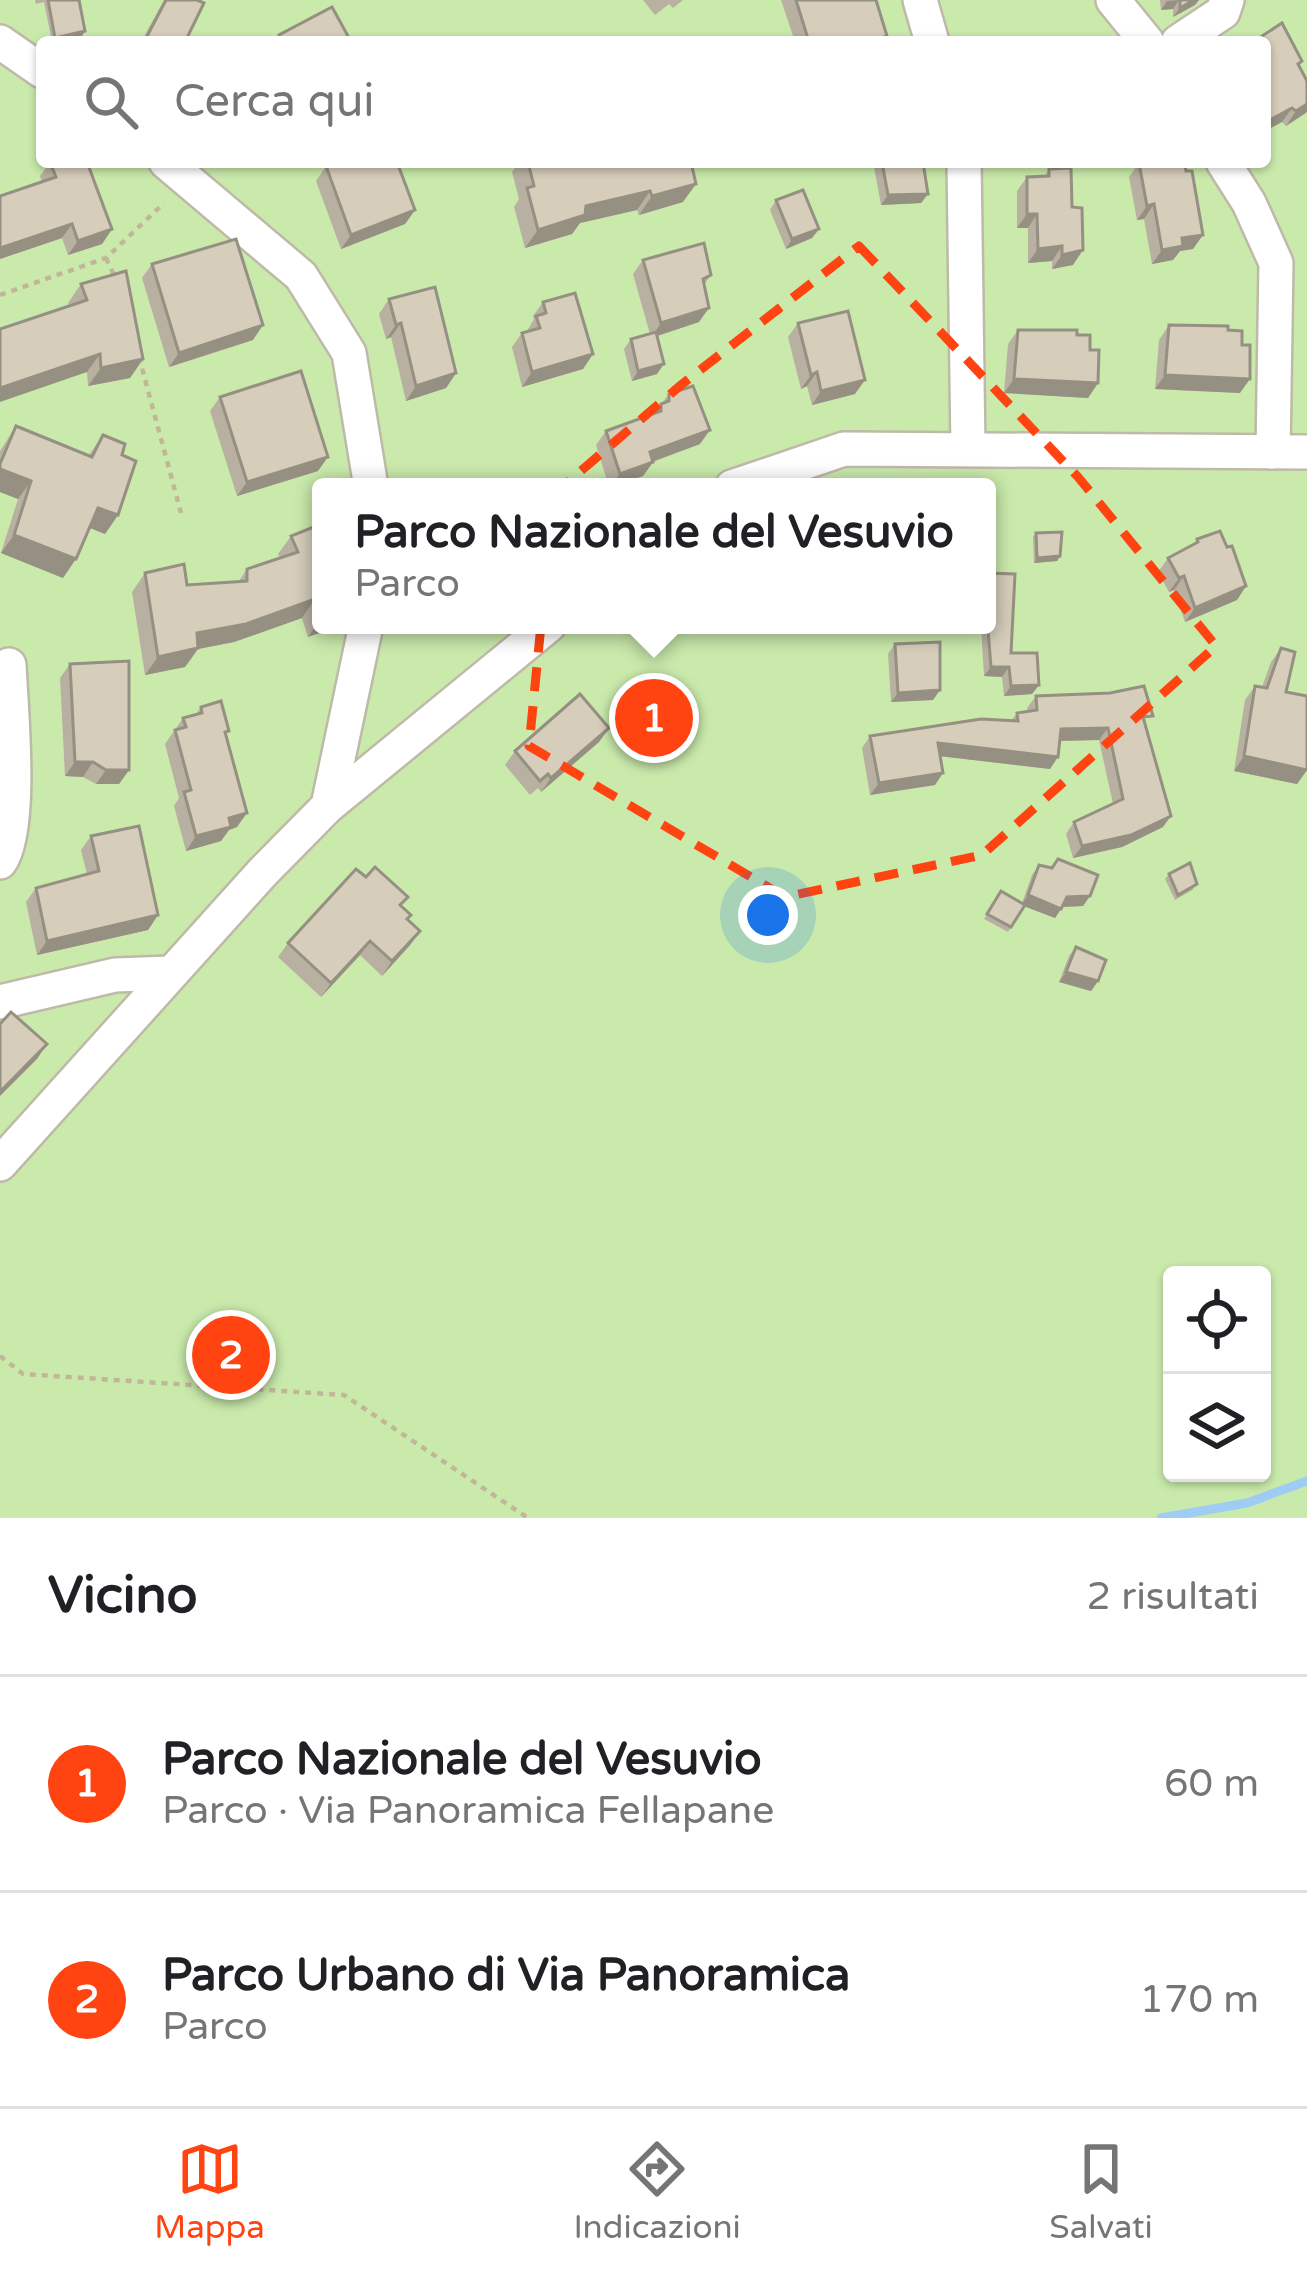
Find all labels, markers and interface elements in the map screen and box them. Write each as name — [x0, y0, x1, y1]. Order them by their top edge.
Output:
search box — [36, 36, 1271, 168]
icon: search — [78, 69, 144, 135]
text: Cerca qui — [174, 75, 375, 129]
popup — [312, 478, 996, 634]
text: Parco Nazionale del Vesuvio — [354, 506, 954, 560]
text: Parco — [354, 560, 460, 607]
pin: 1 — [615, 673, 693, 763]
your location — [738, 885, 798, 945]
map controls — [1163, 1266, 1271, 1482]
button: locate — [1163, 1266, 1271, 1374]
pin: 2 — [192, 1310, 270, 1400]
button: layers — [1163, 1374, 1271, 1482]
text: Vicino — [48, 1565, 198, 1627]
text: 2 risultati — [1087, 1573, 1259, 1620]
text: Parco Nazionale del Vesuvio — [162, 1733, 762, 1787]
text: 1 — [75, 1760, 99, 1807]
text: 60 m — [1164, 1760, 1259, 1807]
text: Parco · Via Panoramica Fellapane — [162, 1787, 774, 1834]
text: Parco Urbano di Via Panoramica — [162, 1949, 850, 2003]
text: 2 — [75, 1976, 99, 2023]
text: 170 m — [1140, 1976, 1259, 2023]
text: Parco — [162, 2003, 268, 2050]
tab: Mappa — [154, 2136, 265, 2247]
tab: Indicazioni — [573, 2136, 741, 2247]
tab: Salvati — [1049, 2136, 1153, 2247]

